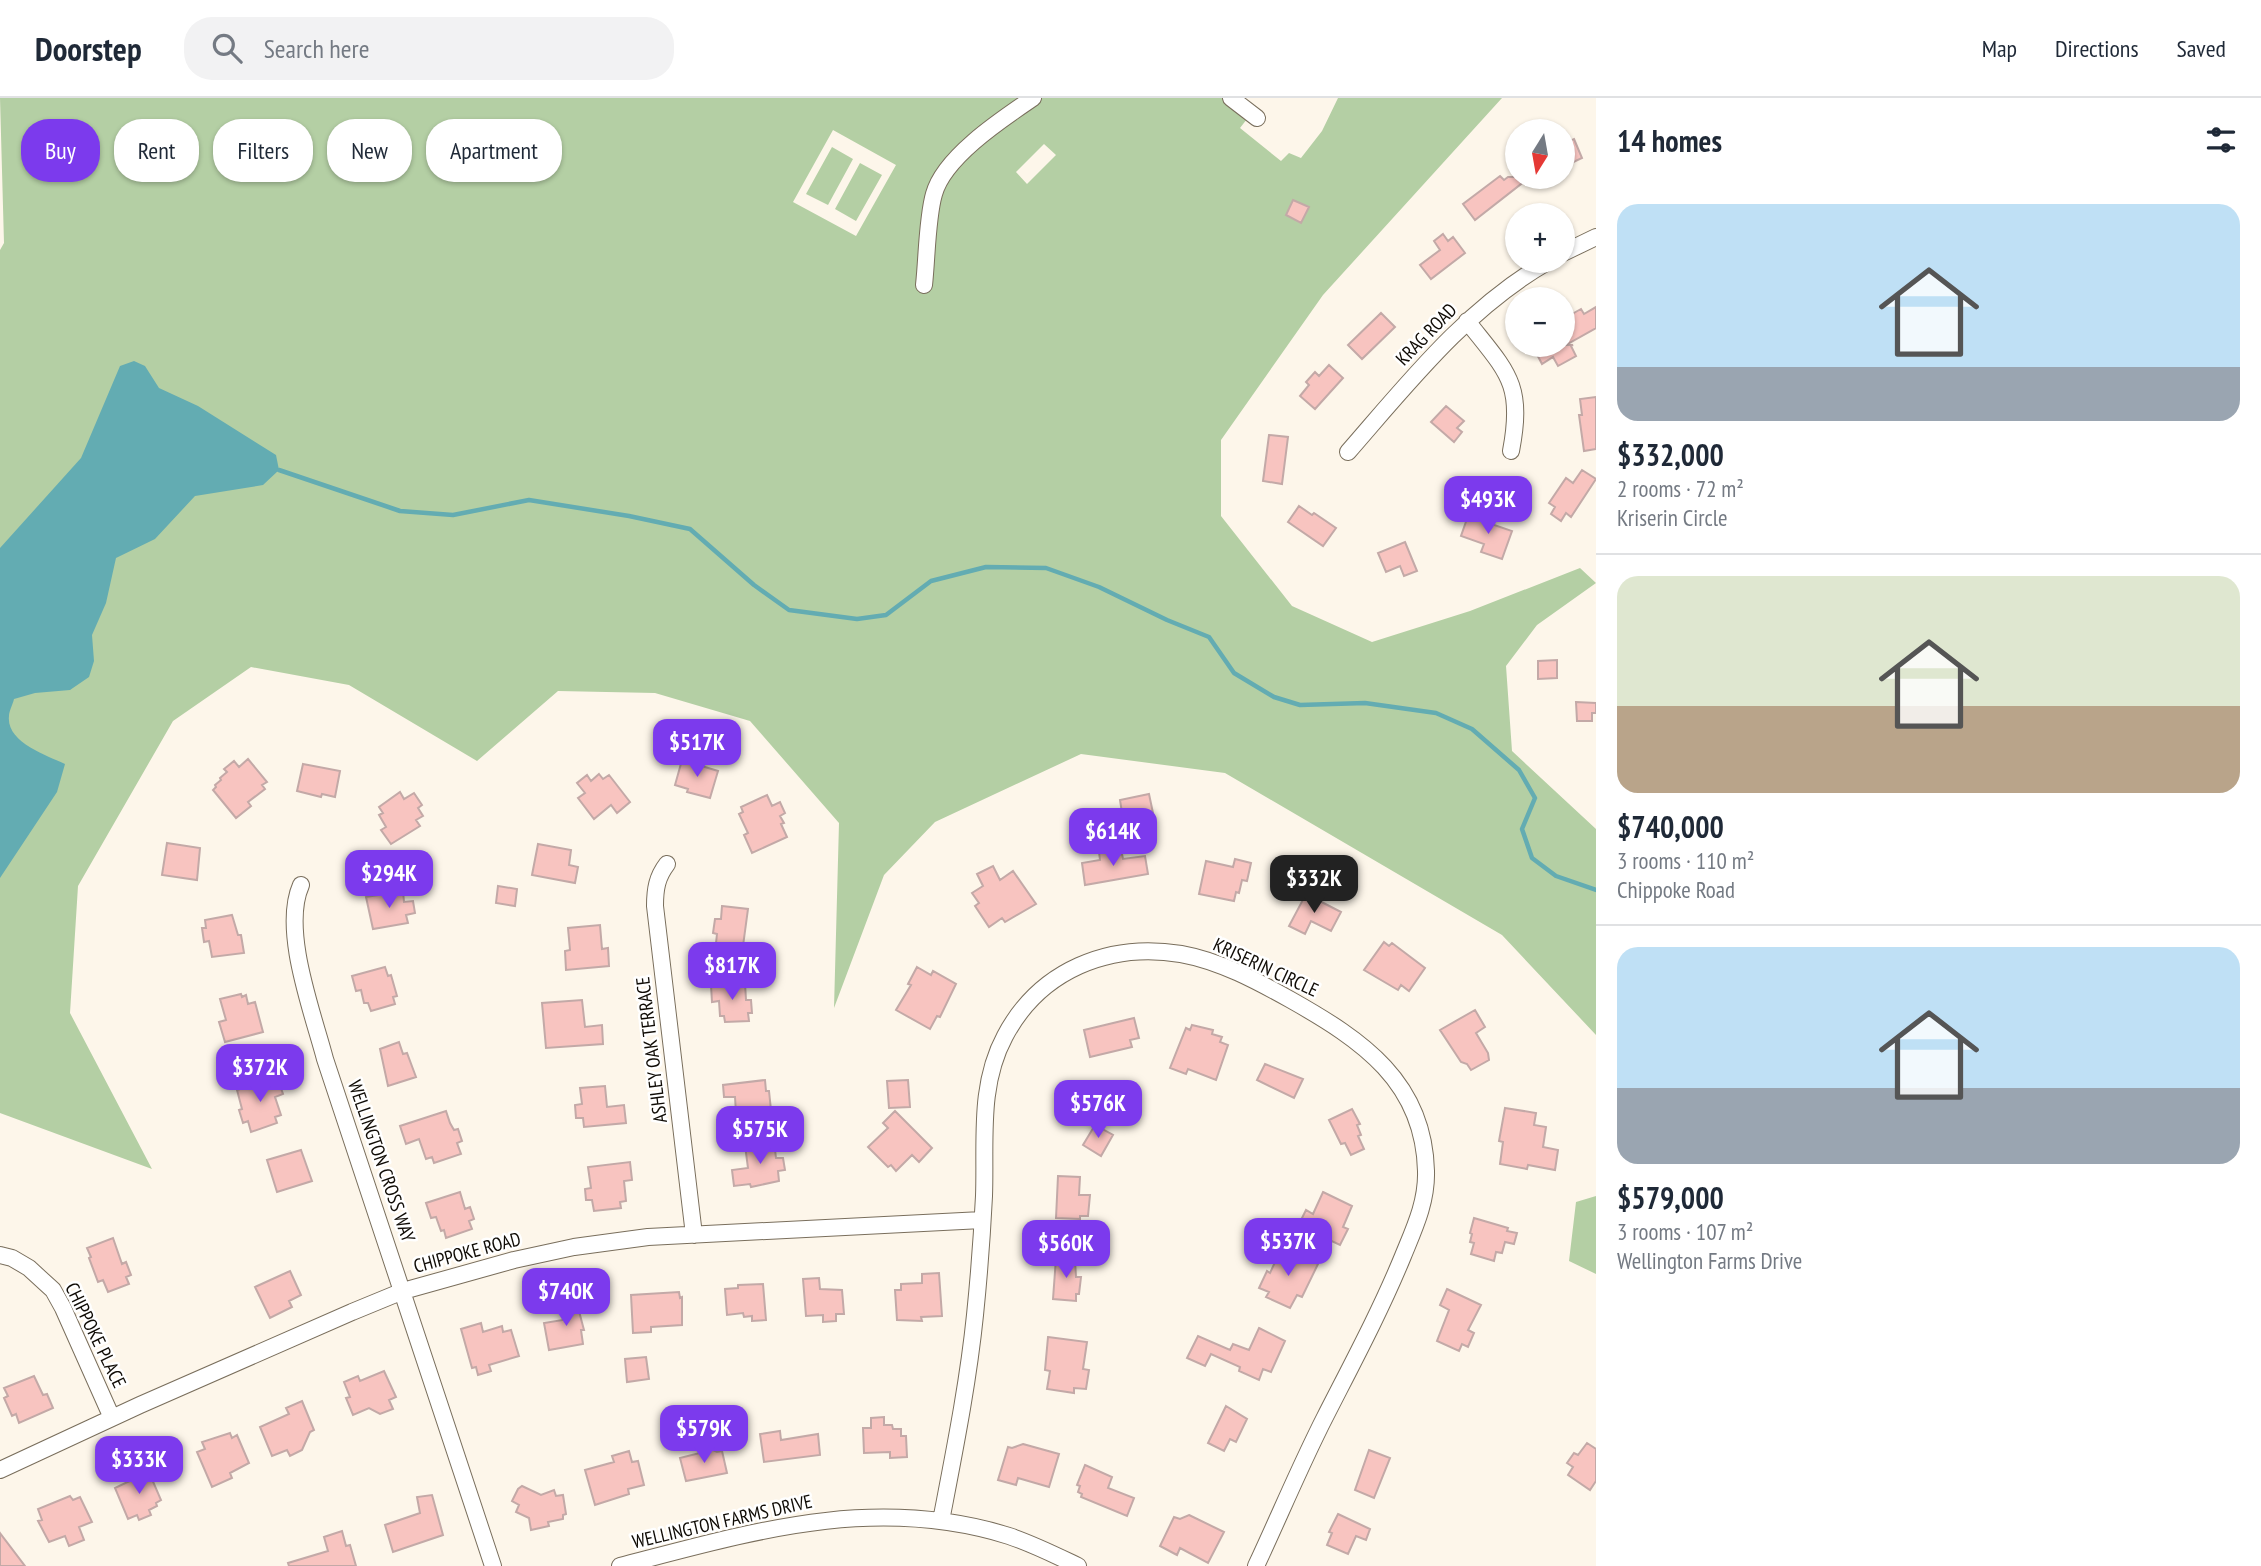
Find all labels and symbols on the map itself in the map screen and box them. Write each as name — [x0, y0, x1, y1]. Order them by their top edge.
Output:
north arrow — [1505, 119, 1575, 189]
street label: KRAG ROAD — [1390, 298, 1462, 370]
pin: $493K — [1439, 476, 1537, 536]
pin: $517K — [648, 720, 746, 779]
pin: $614K — [1064, 808, 1162, 868]
pin: $294K — [340, 850, 438, 910]
pin: $332K — [1265, 856, 1363, 915]
street label: KRISERIN CIRCLE — [1210, 932, 1322, 1002]
pin: $817K — [683, 942, 781, 1002]
street label: ASHLEY OAK TERRACE — [630, 976, 672, 1124]
pin: $372K — [211, 1044, 309, 1104]
street label: WELLINGTON CROSS WAY — [343, 1077, 421, 1245]
pin: $576K — [1049, 1080, 1147, 1140]
pin: $575K — [711, 1107, 809, 1166]
pin: $537K — [1239, 1218, 1337, 1278]
pin: $560K — [1017, 1220, 1115, 1280]
street label: CHIPPOKE ROAD — [411, 1226, 523, 1278]
pin: $740K — [517, 1268, 615, 1328]
street label: CHIPPOKE PLACE — [60, 1278, 132, 1392]
pin: $579K — [655, 1406, 753, 1465]
pin: $333K — [90, 1436, 188, 1496]
street label: WELLINGTON FARMS DRIVE — [630, 1489, 814, 1553]

